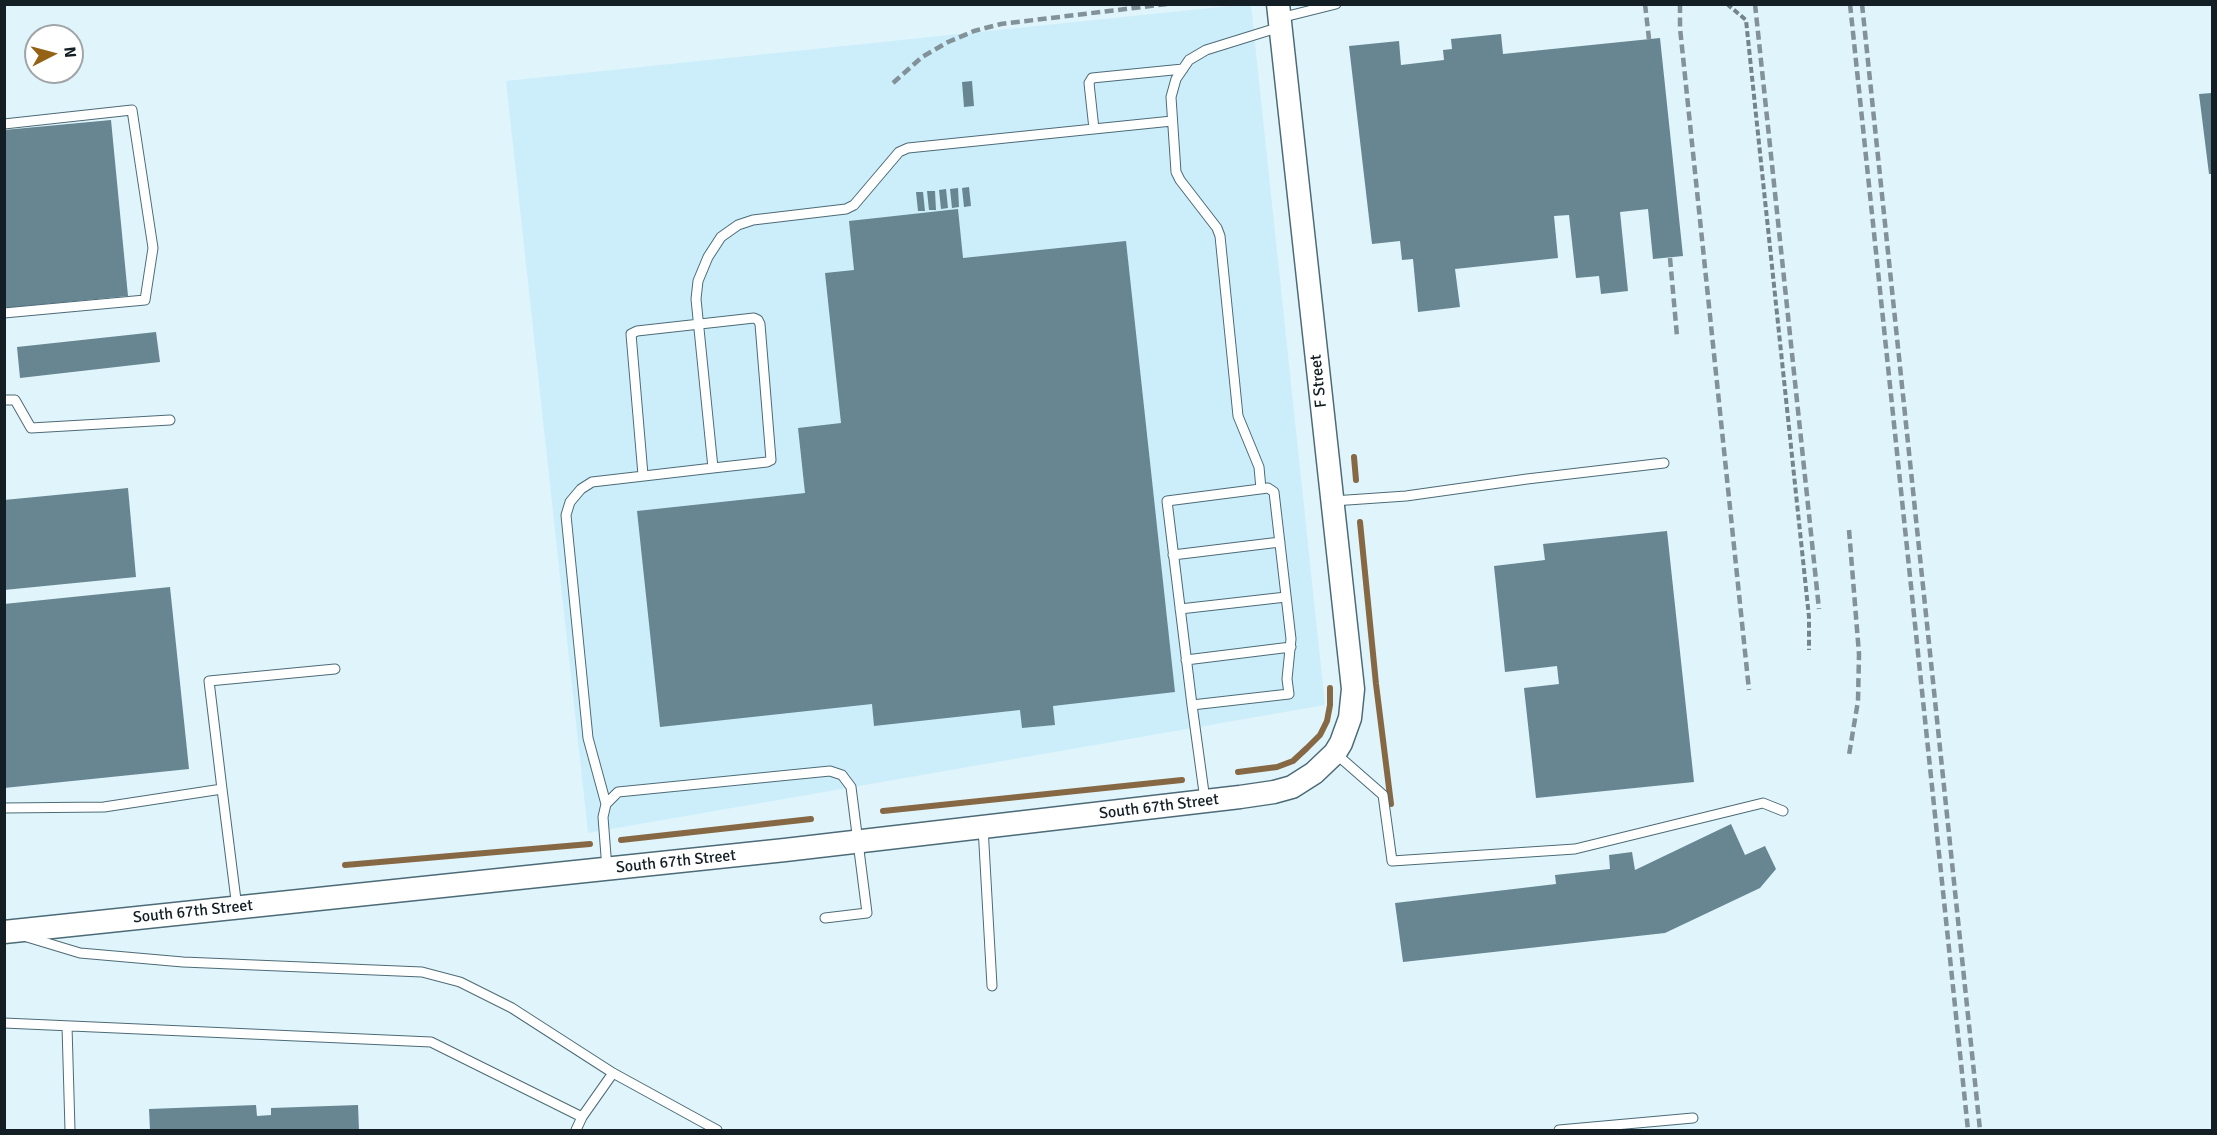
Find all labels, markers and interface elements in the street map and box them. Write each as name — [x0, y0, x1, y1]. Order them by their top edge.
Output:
north arrow — [24, 24, 84, 84]
text: N — [59, 46, 80, 59]
street label: F Street — [1307, 353, 1331, 409]
street label: South 67th Street — [1098, 790, 1220, 824]
street label: South 67th Street — [615, 846, 737, 878]
street label: South 67th Street — [132, 896, 254, 928]

